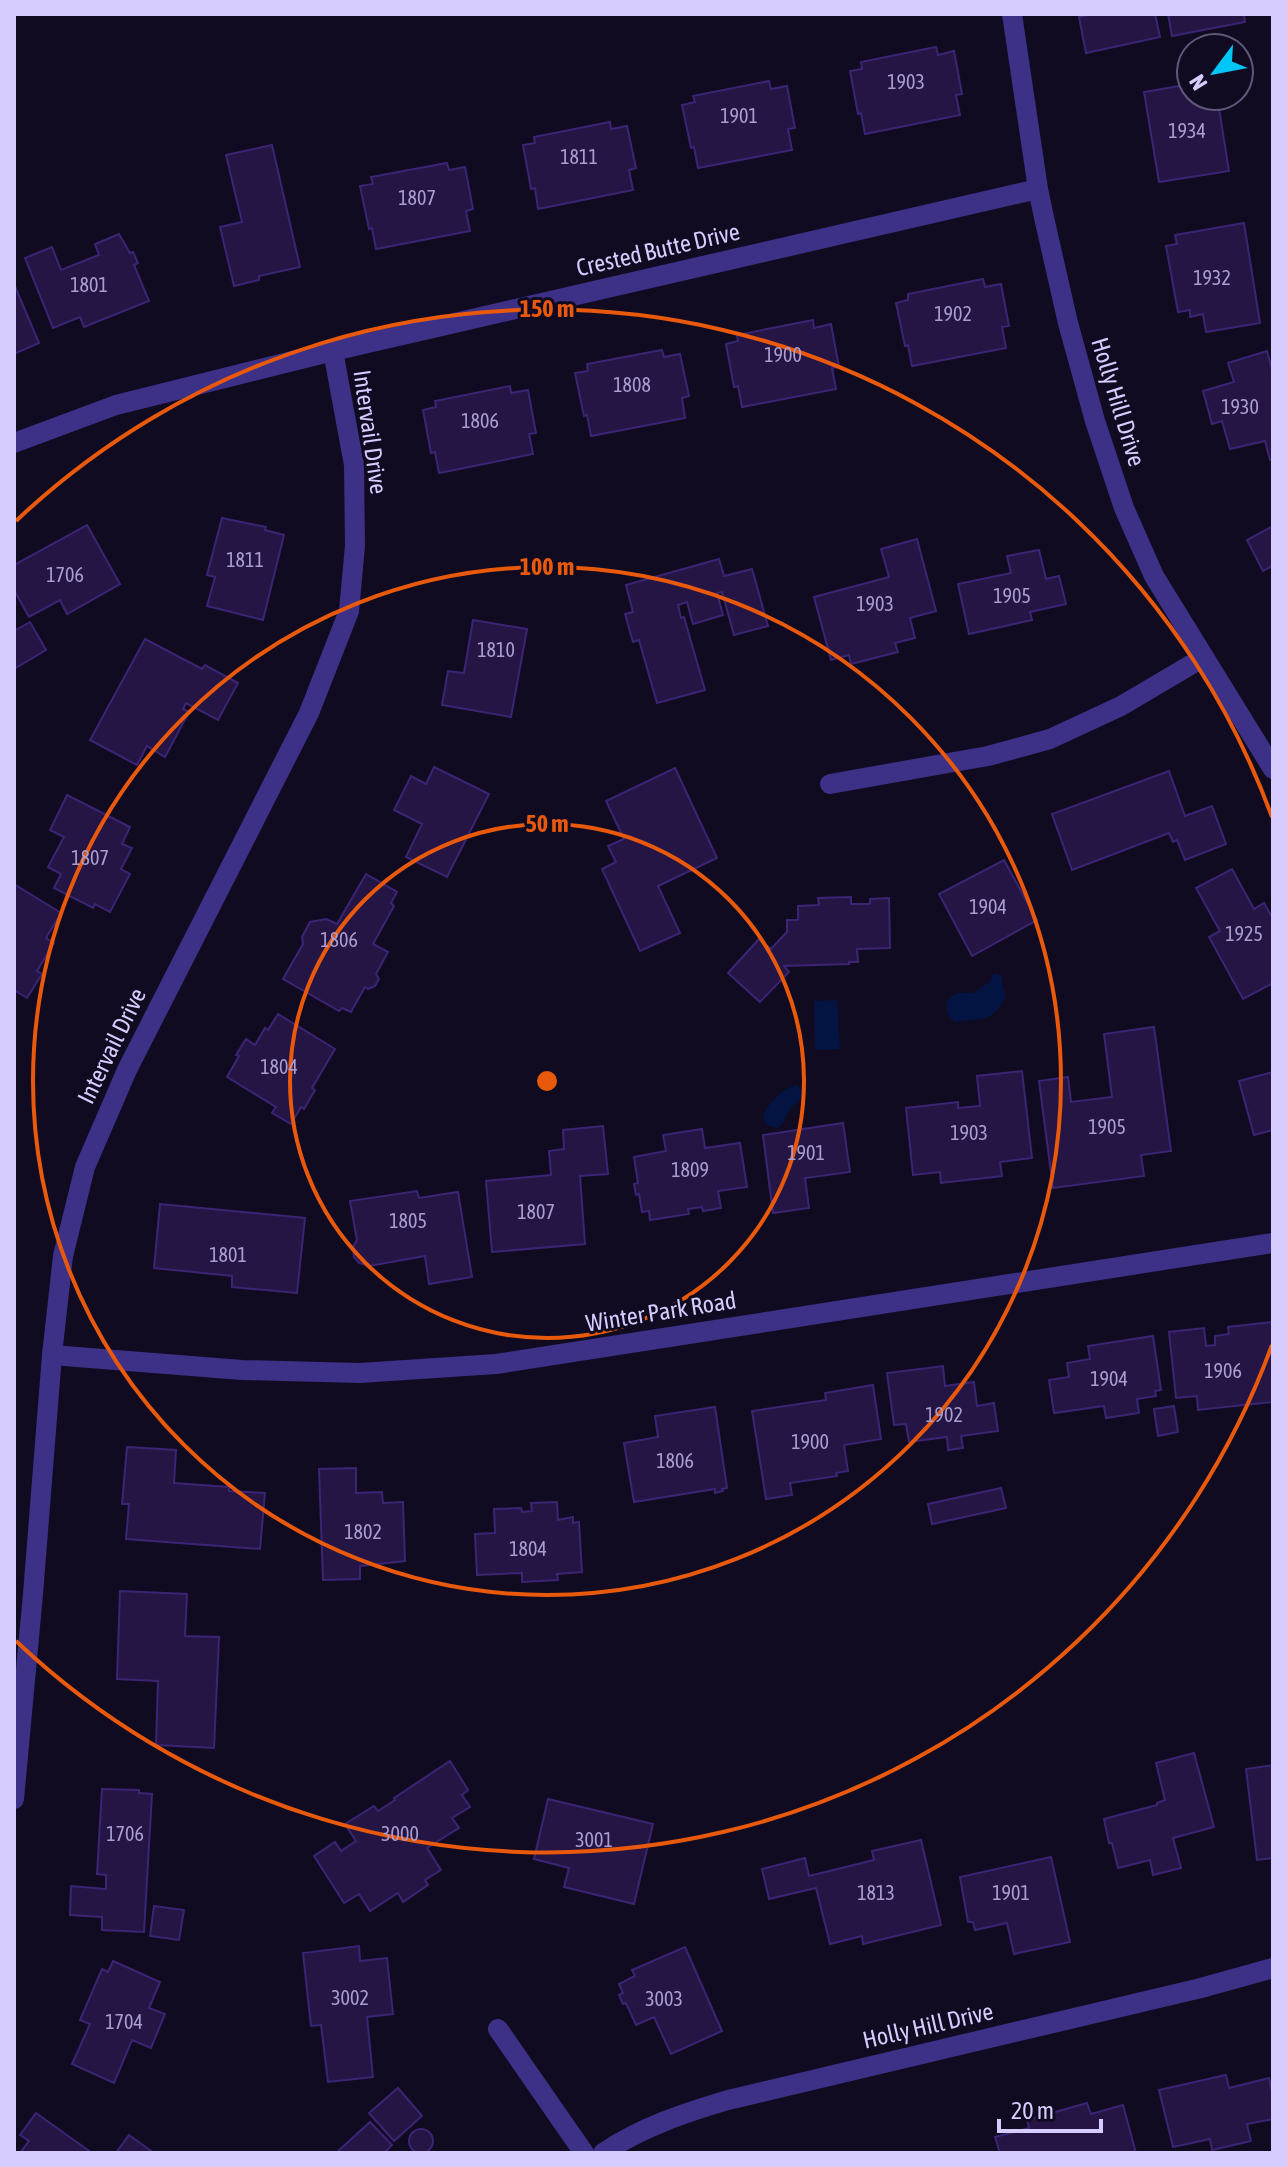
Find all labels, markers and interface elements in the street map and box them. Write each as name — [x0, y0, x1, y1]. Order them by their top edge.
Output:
north arrow — [1175, 32, 1255, 112]
house number: 1903 — [887, 70, 925, 93]
text: N — [1184, 70, 1213, 95]
house number: 1901 — [720, 104, 758, 127]
house number: 1934 — [1168, 119, 1206, 142]
house number: 1811 — [560, 145, 598, 168]
house number: 1807 — [398, 186, 436, 209]
street label: Crested Butte Drive — [574, 218, 742, 281]
house number: 1932 — [1193, 266, 1231, 289]
house number: 1801 — [70, 273, 108, 296]
text: 150 m — [520, 295, 574, 322]
house number: 1902 — [934, 302, 972, 325]
street label: Holly Hill Drive — [1086, 334, 1151, 469]
house number: 1900 — [764, 343, 802, 366]
street label: Intervail Drive — [348, 368, 393, 496]
house number: 1808 — [613, 373, 651, 396]
house number: 1930 — [1221, 395, 1259, 418]
house number: 1806 — [461, 409, 499, 432]
house number: 1811 — [226, 548, 264, 571]
text: 100 m — [520, 553, 574, 580]
house number: 1706 — [46, 563, 84, 586]
house number: 1905 — [993, 584, 1031, 607]
house number: 1903 — [856, 592, 894, 615]
house number: 1810 — [477, 638, 515, 661]
text: 50 m — [525, 810, 569, 837]
house number: 1807 — [71, 846, 109, 869]
house number: 1904 — [969, 895, 1007, 918]
house number: 1925 — [1225, 922, 1263, 945]
house number: 1806 — [320, 928, 358, 951]
street label: Intervail Drive — [72, 984, 151, 1108]
house number: 1804 — [260, 1055, 298, 1078]
centre of rings — [533, 1067, 561, 1095]
house number: 1905 — [1088, 1115, 1126, 1138]
house number: 1903 — [950, 1121, 988, 1144]
house number: 1901 — [787, 1141, 825, 1164]
house number: 1809 — [671, 1158, 709, 1181]
house number: 1807 — [517, 1200, 555, 1223]
house number: 1805 — [389, 1209, 427, 1232]
house number: 1801 — [209, 1243, 247, 1266]
street label: Winter Park Road — [584, 1286, 738, 1337]
house number: 1906 — [1204, 1359, 1242, 1382]
house number: 1904 — [1090, 1367, 1128, 1390]
house number: 1902 — [925, 1403, 963, 1426]
house number: 1900 — [791, 1430, 829, 1453]
house number: 1806 — [656, 1449, 694, 1472]
house number: 1802 — [344, 1520, 382, 1543]
house number: 1804 — [509, 1537, 547, 1560]
house number: 1706 — [106, 1822, 144, 1845]
house number: 3000 — [381, 1822, 419, 1845]
house number: 3001 — [575, 1828, 613, 1851]
house number: 1813 — [857, 1881, 895, 1904]
house number: 1901 — [992, 1881, 1030, 1904]
house number: 3002 — [331, 1986, 369, 2009]
house number: 3003 — [645, 1987, 683, 2010]
street label: Holly Hill Drive — [860, 1997, 996, 2054]
house number: 1704 — [105, 2010, 143, 2033]
scale bar — [999, 2083, 1101, 2133]
text: 20 m — [1011, 2097, 1054, 2124]

